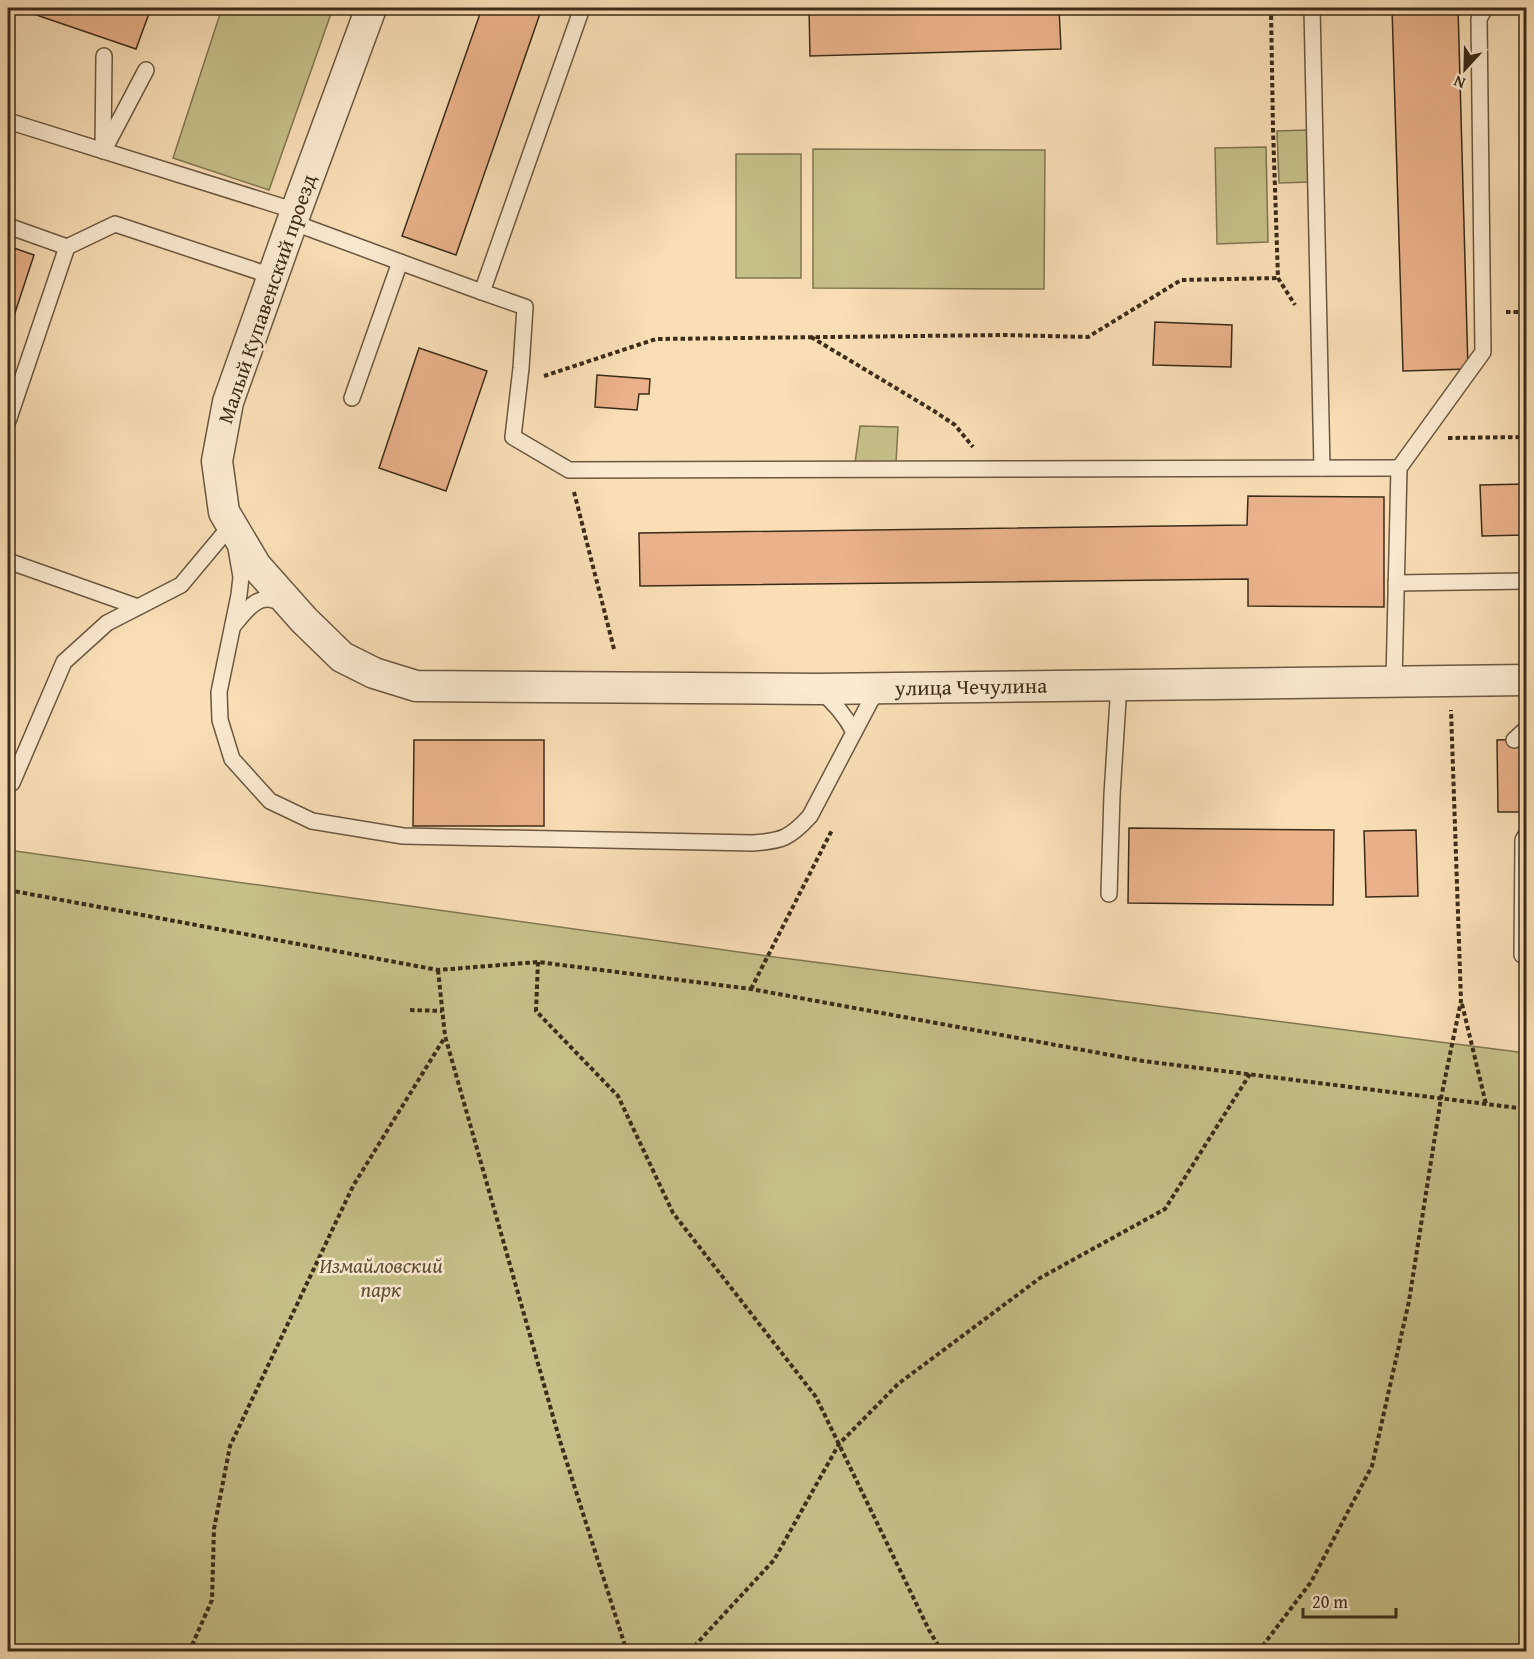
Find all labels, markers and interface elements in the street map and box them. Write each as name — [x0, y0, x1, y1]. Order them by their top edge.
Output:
north arrow — [1435, 39, 1495, 99]
text: N — [1450, 70, 1469, 96]
street label: Малый Купавенский проезд — [209, 169, 324, 428]
street label: улица Чечулина — [894, 670, 1047, 703]
park label: Измайловский парк — [319, 1250, 443, 1305]
scale bar — [1303, 1581, 1396, 1619]
text: 20 m — [1312, 1588, 1348, 1615]

